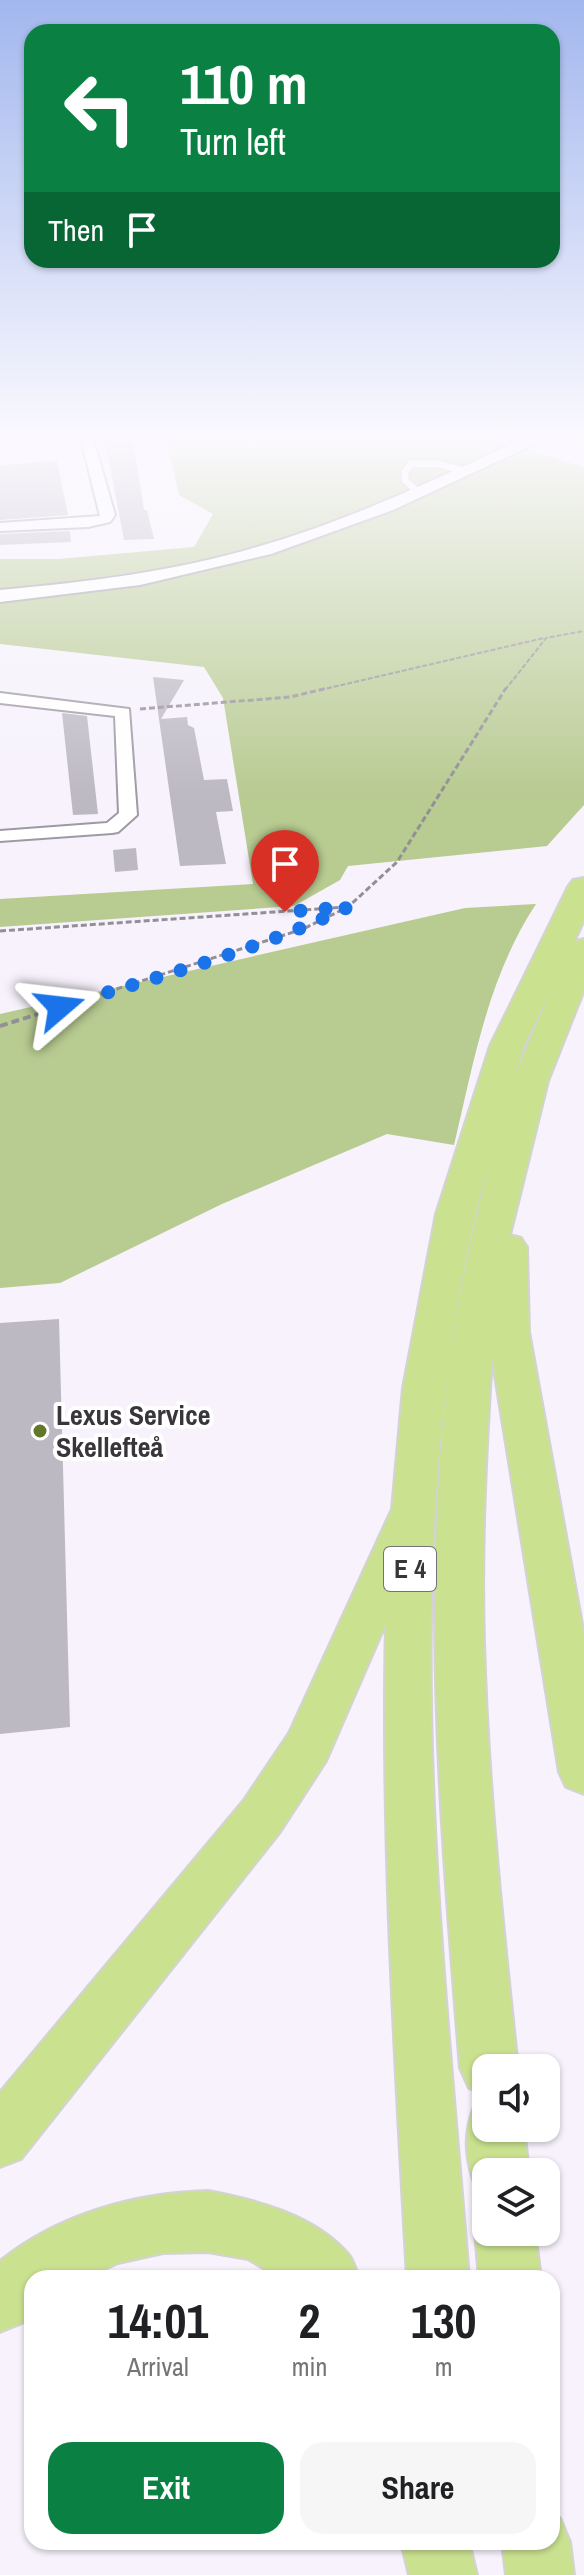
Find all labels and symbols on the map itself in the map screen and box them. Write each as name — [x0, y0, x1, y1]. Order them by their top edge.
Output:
pin — [251, 830, 319, 912]
position arrow — [18, 965, 102, 1049]
place label: Lexus Service Skellefteå — [56, 1396, 210, 1466]
marker: Lexus Service Skellefteå — [31, 1422, 49, 1440]
road number: E 4 — [384, 1547, 436, 1591]

